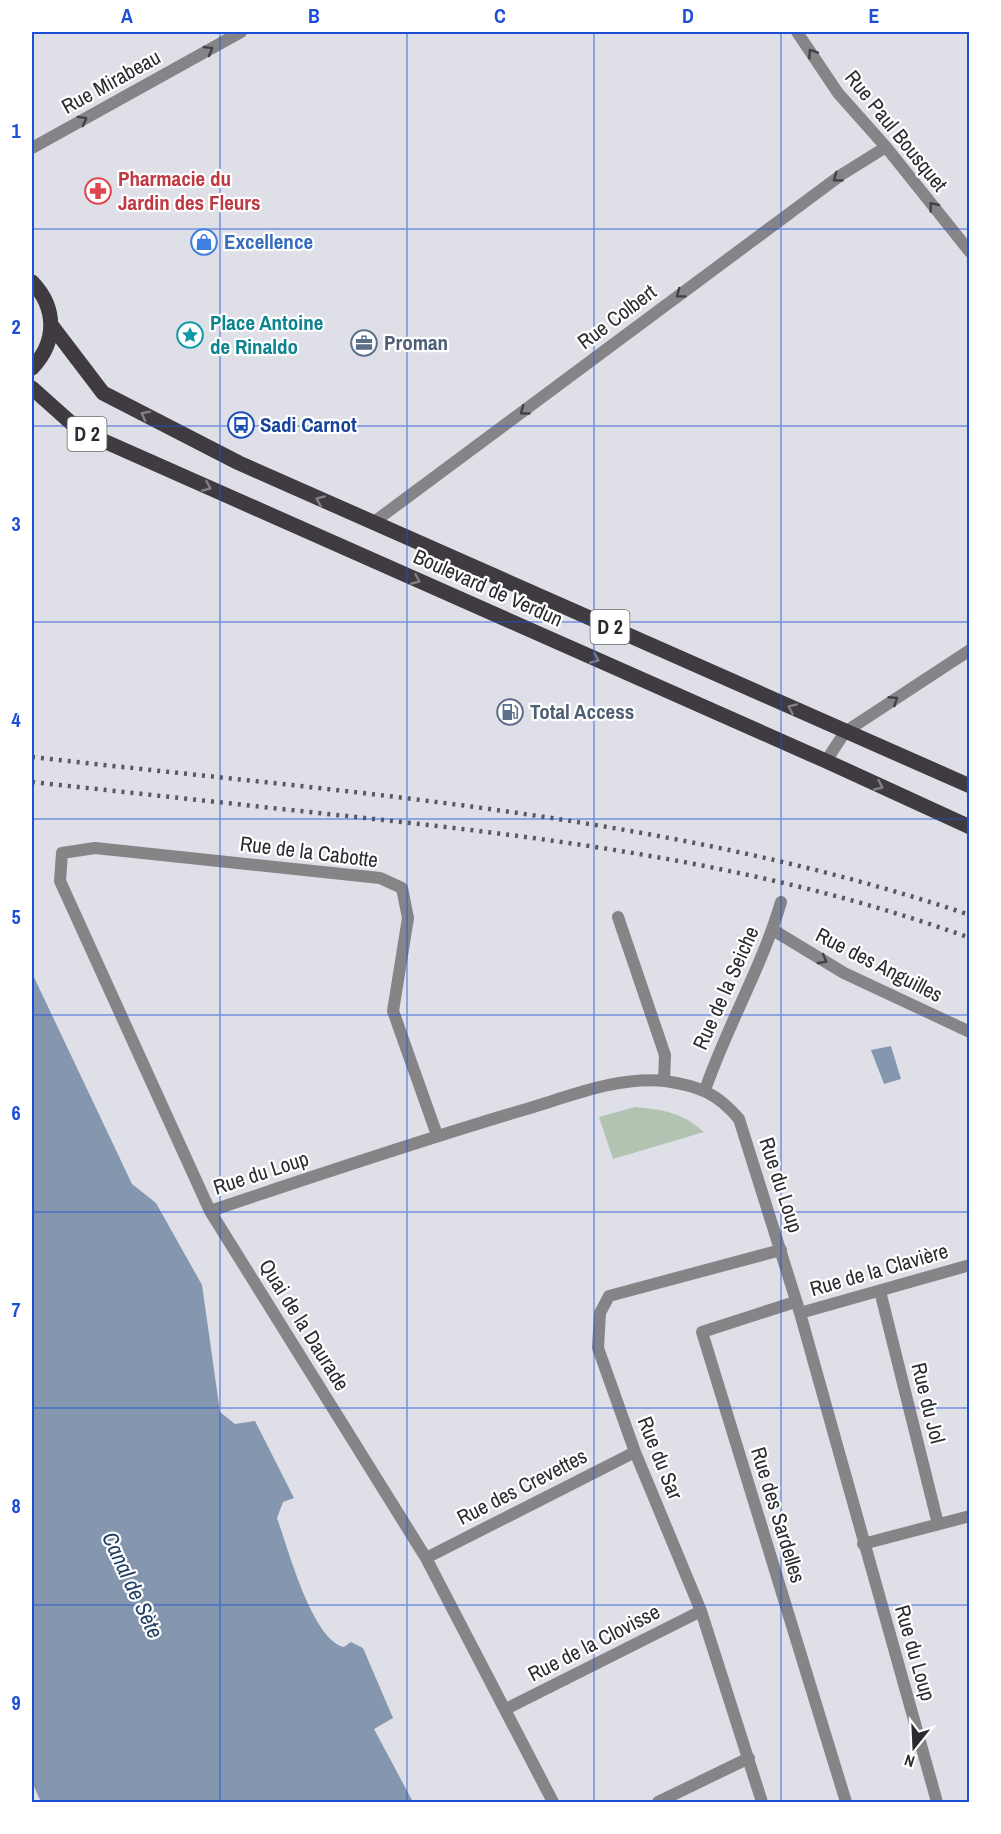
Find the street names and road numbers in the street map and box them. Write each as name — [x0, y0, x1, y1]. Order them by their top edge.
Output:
street label: Rue Mirabeau — [56, 42, 166, 121]
street label: Rue Paul Bousquet — [838, 64, 954, 198]
street label: Rue Colbert — [571, 277, 662, 356]
road number: D 2 — [68, 417, 106, 451]
street label: Boulevard de Verdun — [409, 542, 568, 634]
road number: D 2 — [590, 610, 630, 644]
street label: Rue de la Cabotte — [238, 829, 380, 874]
street label: Rue des Anguilles — [811, 920, 948, 1009]
street label: Rue de la Seiche — [685, 922, 766, 1054]
street label: Rue du Loup — [752, 1133, 811, 1236]
street label: Rue du Loup — [209, 1143, 312, 1202]
street label: Rue de la Clavière — [806, 1236, 951, 1303]
street label: Quai de la Daurade — [252, 1253, 357, 1396]
street label: Rue du Jol — [904, 1359, 953, 1446]
street label: Rue du Sar — [631, 1412, 690, 1504]
street label: Rue des Crevettes — [452, 1441, 592, 1532]
street label: Rue des Sardelles — [744, 1443, 813, 1586]
street label: Rue de la Clovisse — [523, 1597, 665, 1688]
street label: Rue du Loup — [888, 1601, 943, 1704]

